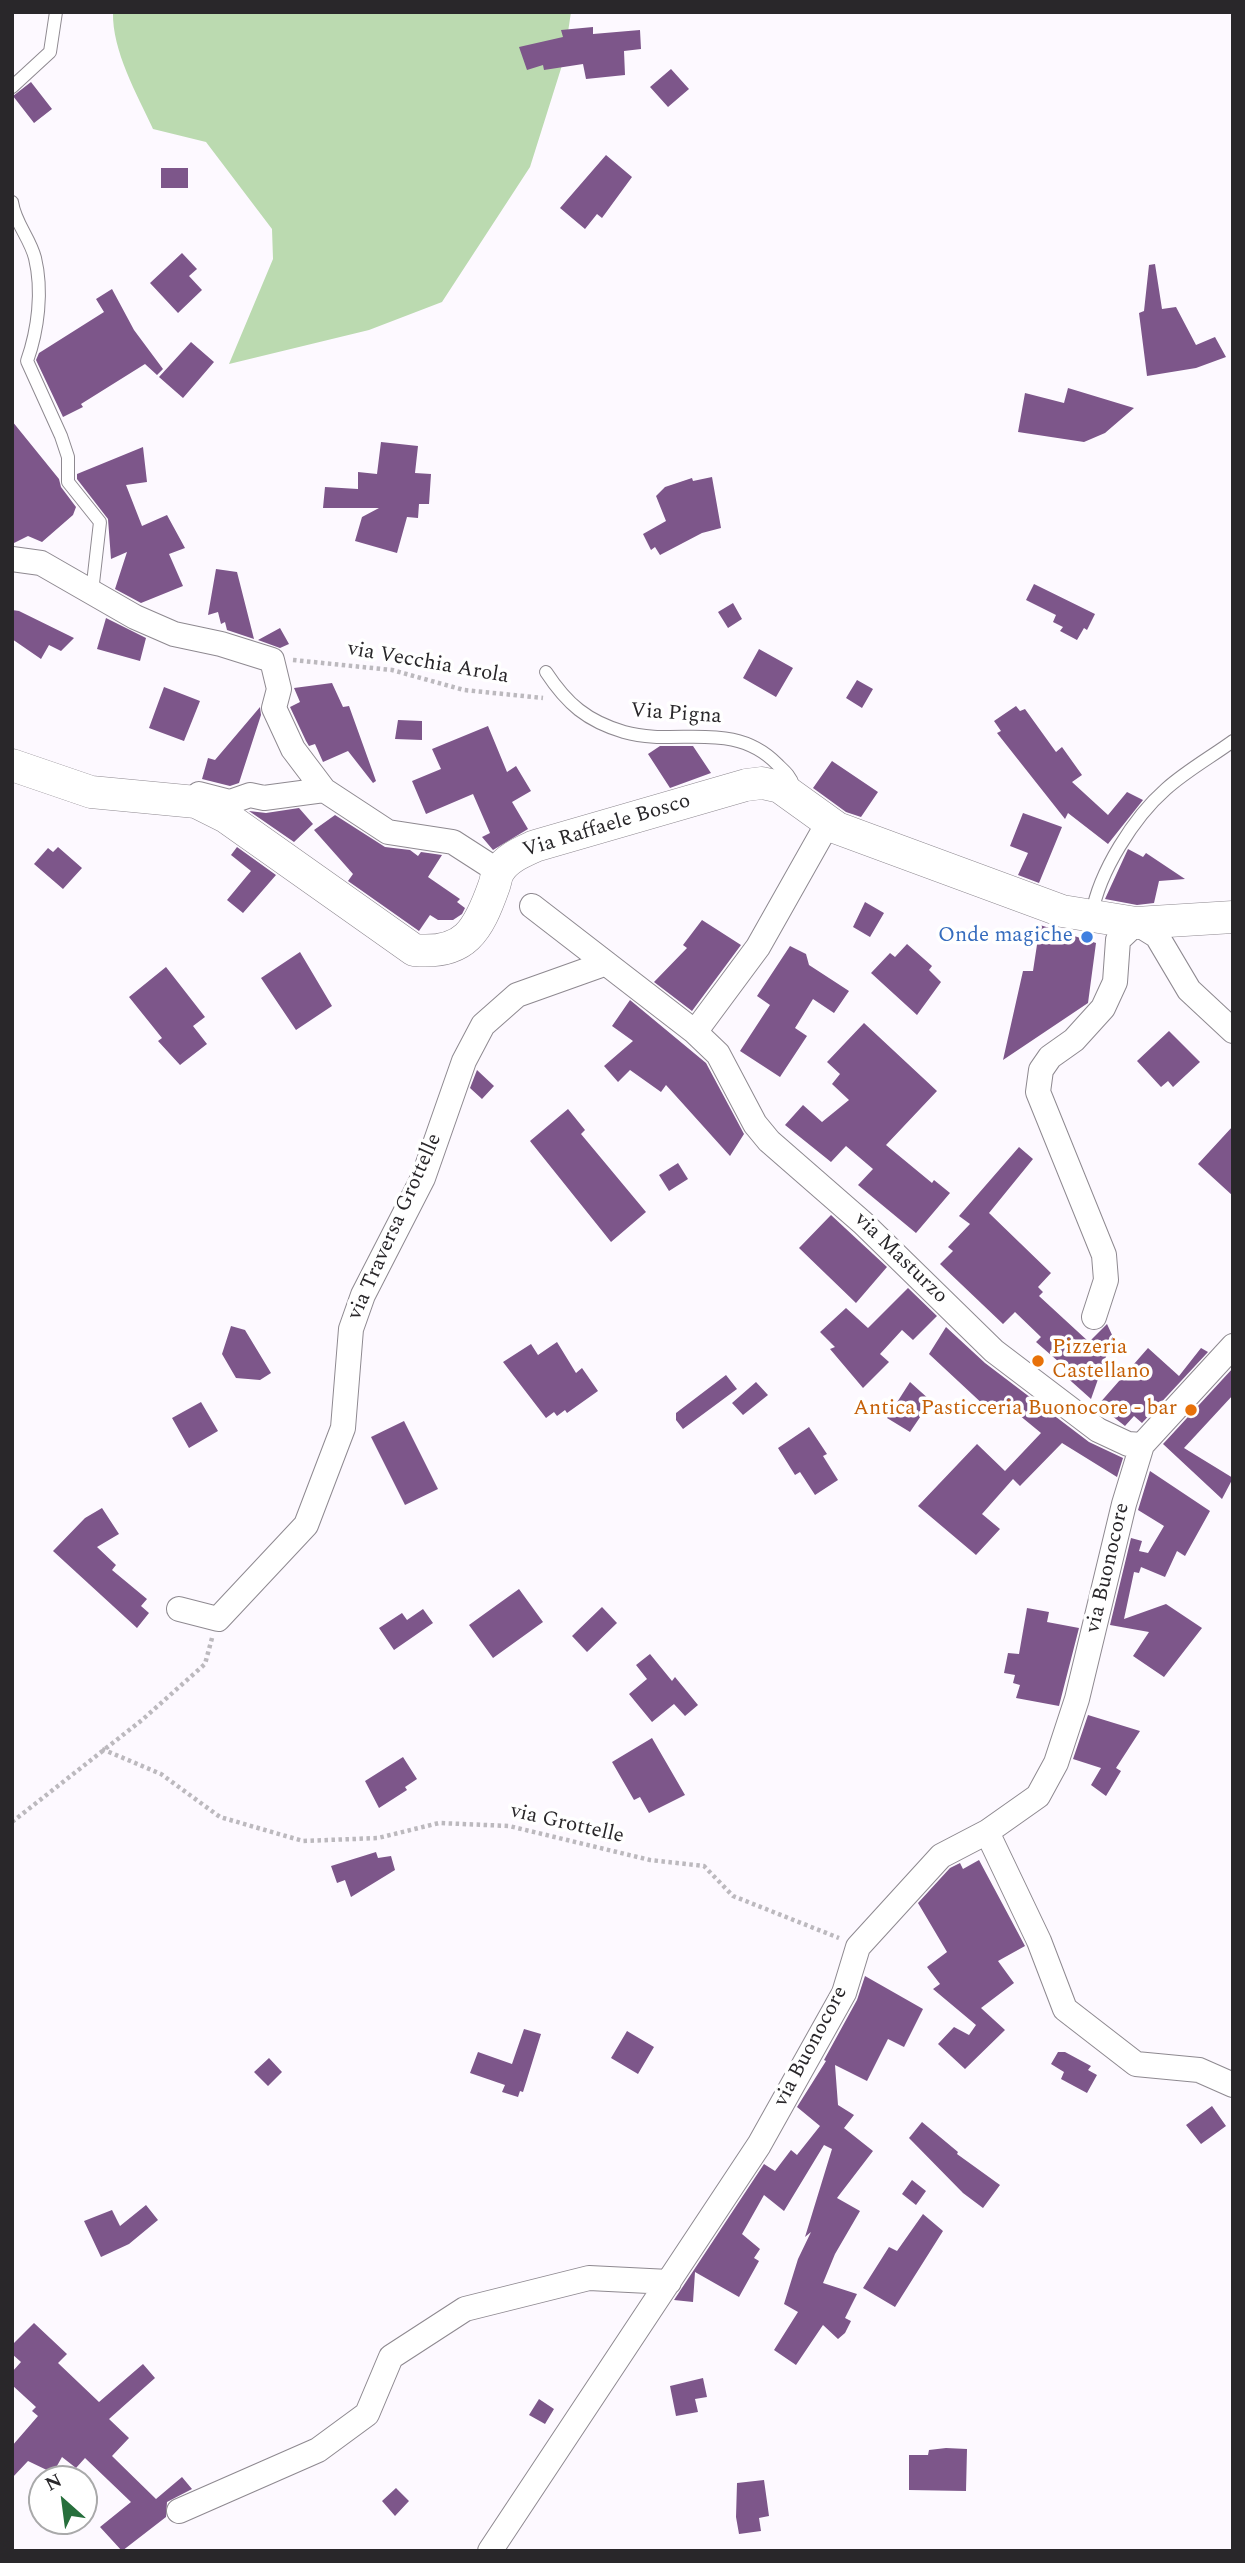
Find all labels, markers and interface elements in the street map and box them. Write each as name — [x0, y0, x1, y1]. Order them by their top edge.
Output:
street label: via Vecchia Arola — [346, 637, 510, 691]
street label: Via Pigna — [630, 699, 722, 731]
street label: Via Raffaele Bosco — [520, 790, 694, 864]
place label: Onde magiche — [938, 924, 1073, 950]
marker: Onde magiche — [1079, 929, 1095, 945]
street label: via Traversa Grottelle — [344, 1130, 448, 1324]
street label: via Masturzo — [848, 1208, 952, 1310]
place label: Pizzeria Castellano — [1052, 1336, 1150, 1386]
marker: Pizzeria Castellano — [1030, 1353, 1046, 1369]
place label: Antica Pasticceria Buonocore - bar — [853, 1397, 1177, 1423]
marker: Antica Pasticceria Buonocore - bar — [1183, 1402, 1199, 1418]
street label: via Buonocore — [1082, 1501, 1136, 1635]
street label: via Grottelle — [508, 1800, 626, 1850]
street label: via Buonocore — [770, 1983, 854, 2111]
north arrow — [28, 2465, 98, 2535]
text: N — [40, 2466, 67, 2499]

